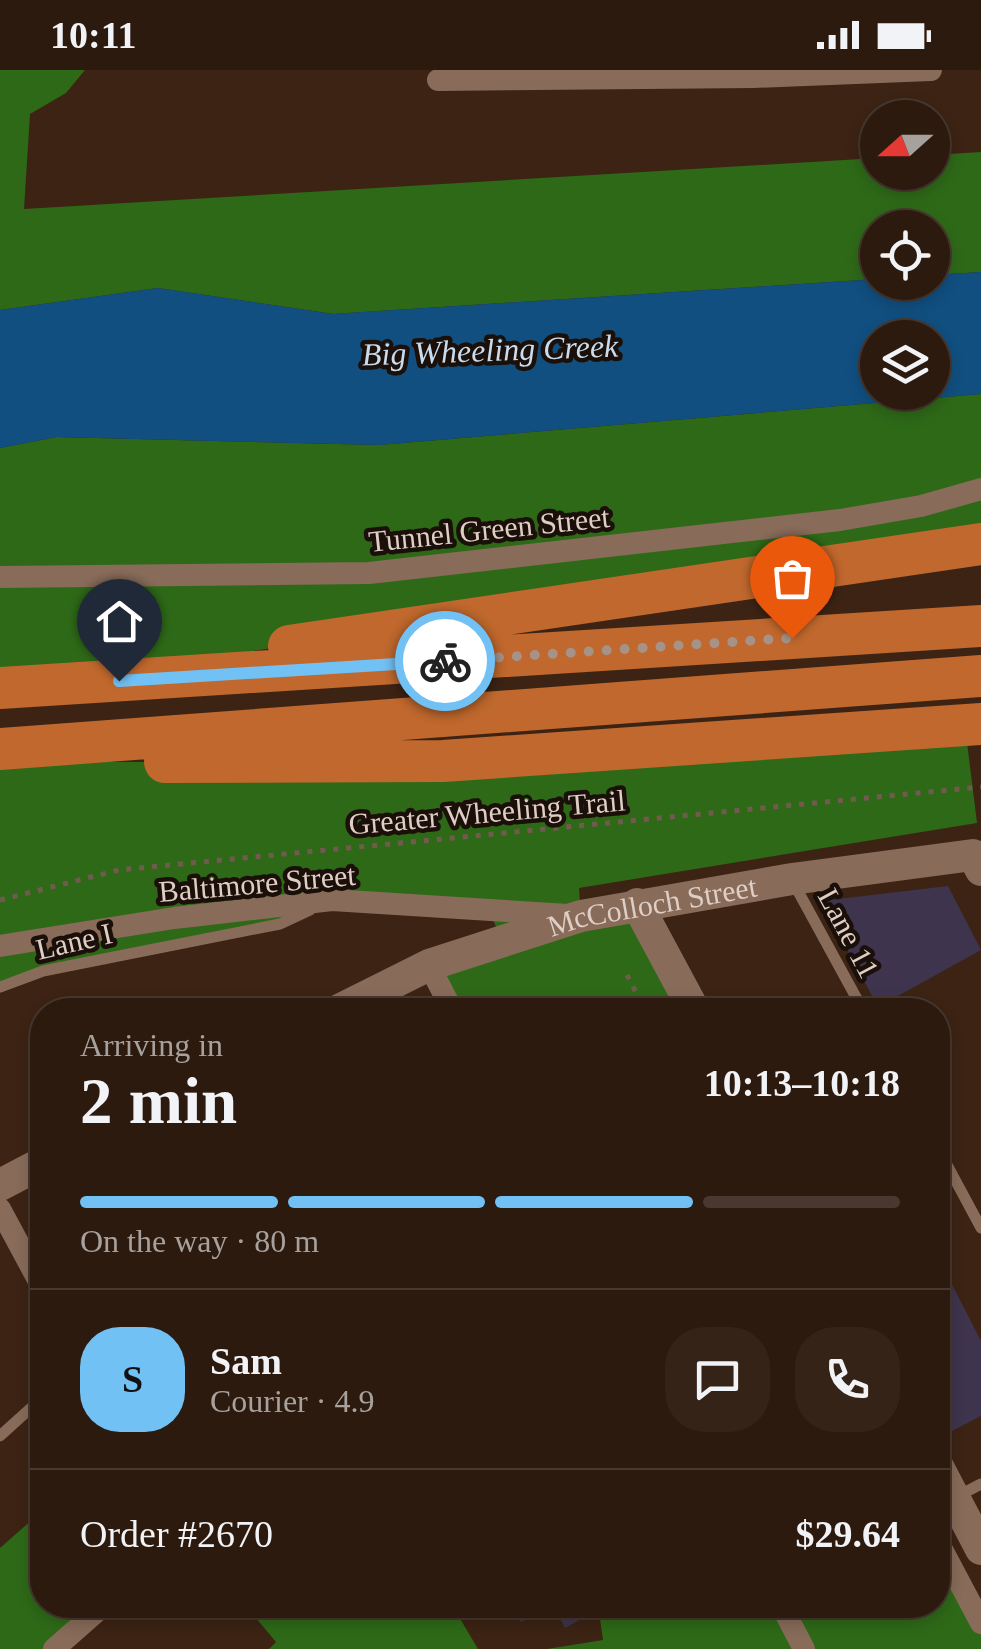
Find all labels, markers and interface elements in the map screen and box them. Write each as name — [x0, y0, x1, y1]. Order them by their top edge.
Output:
text: 10:11 — [50, 14, 137, 56]
north arrow — [860, 100, 950, 190]
map controls — [860, 100, 950, 410]
button: locate — [860, 210, 950, 300]
button: layers — [860, 320, 950, 410]
water label: Big Wheeling Creek — [361, 328, 620, 372]
street label: Tunnel Green Street — [367, 500, 612, 558]
pin — [750, 536, 835, 639]
icon: bag — [765, 551, 820, 606]
pin — [77, 579, 162, 682]
icon: home — [92, 594, 147, 649]
courier — [395, 611, 495, 711]
icon: bike — [418, 634, 473, 689]
street label: Greater Wheeling Trail — [347, 783, 627, 841]
street label: Baltimore Street — [157, 858, 357, 908]
street label: McColloch Street — [543, 869, 760, 942]
street label: Lane 11 — [812, 883, 886, 983]
street label: Lane I — [33, 916, 115, 966]
text: Arriving in — [80, 1027, 223, 1063]
text: 10:13–10:18 — [704, 1062, 900, 1104]
text: 2 min — [80, 1065, 237, 1137]
text: On the way · 80 m — [80, 1223, 319, 1259]
button: chat — [665, 1327, 770, 1432]
button: phone — [795, 1327, 900, 1432]
text: Sam — [210, 1340, 282, 1382]
text: S — [122, 1358, 143, 1400]
text: Courier · 4.9 — [210, 1383, 374, 1419]
text: Order #2670 — [80, 1513, 273, 1555]
text: $29.64 — [796, 1513, 900, 1555]

